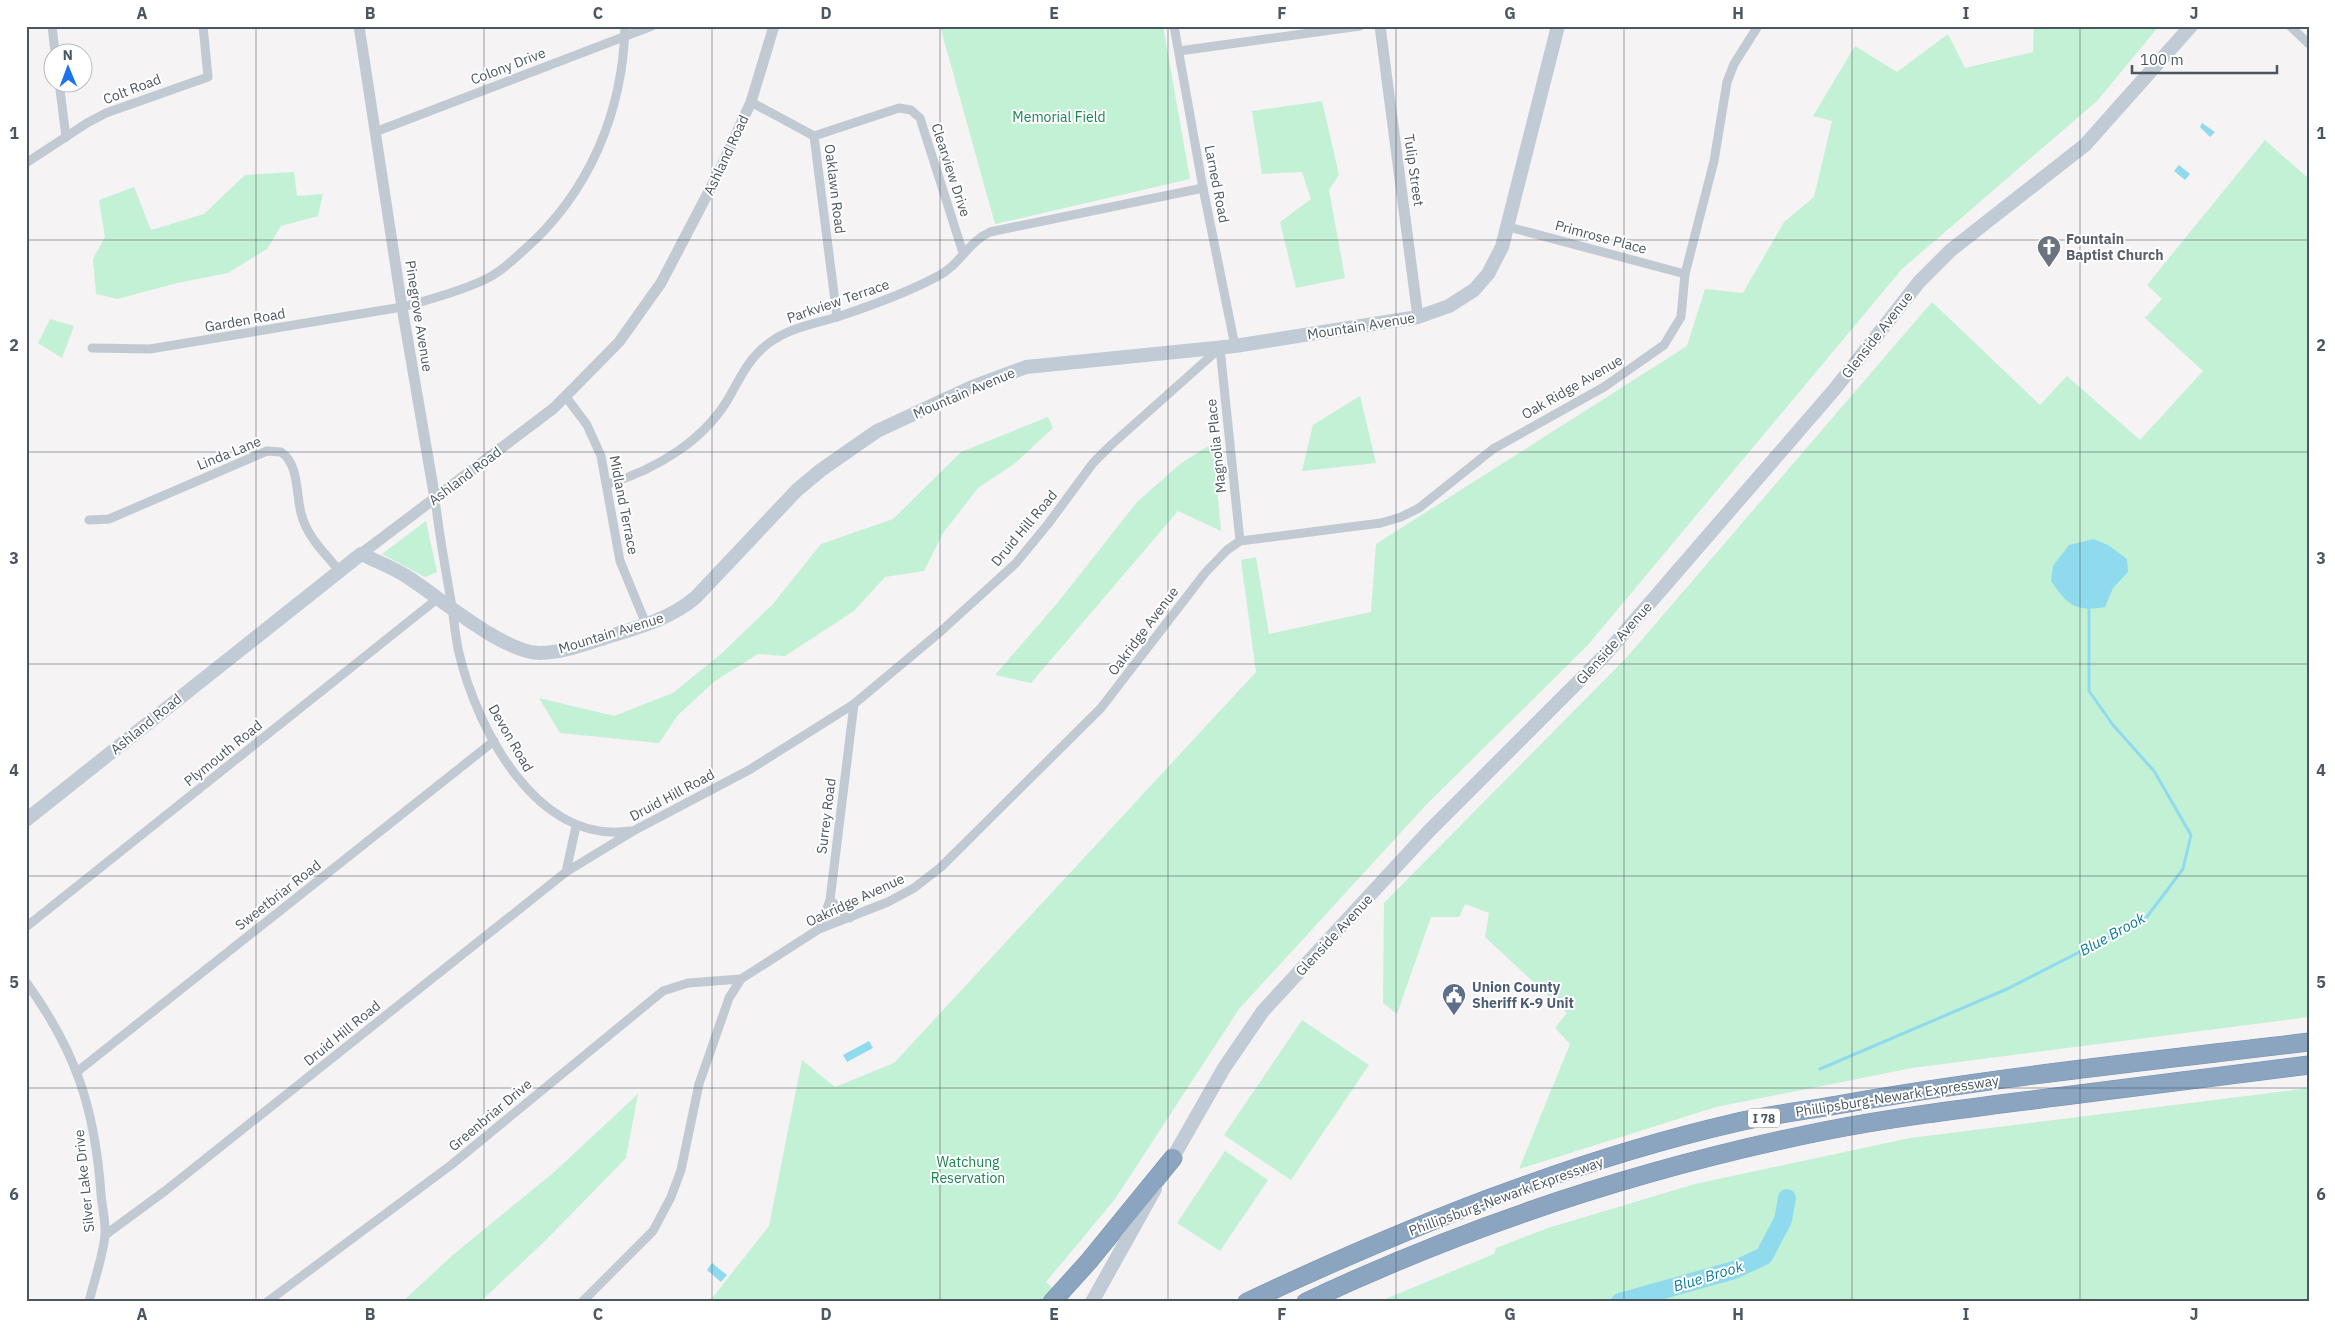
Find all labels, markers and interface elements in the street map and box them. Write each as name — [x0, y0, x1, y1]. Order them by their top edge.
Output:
text: A — [137, 3, 148, 23]
text: B — [365, 3, 376, 23]
text: C — [593, 3, 603, 23]
text: D — [820, 3, 832, 23]
text: E — [1049, 3, 1059, 23]
text: F — [1277, 3, 1287, 23]
text: G — [1504, 3, 1516, 23]
text: H — [1732, 3, 1744, 23]
text: I — [1963, 3, 1970, 23]
text: J — [2190, 3, 2198, 23]
north arrow — [42, 42, 92, 92]
scale bar — [2132, 42, 2278, 74]
street label: Colony Drive — [468, 43, 548, 89]
text: N — [63, 46, 73, 64]
text: 100 m — [2140, 50, 2184, 69]
street label: Colt Road — [100, 70, 164, 108]
park label: Memorial Field — [1012, 108, 1106, 126]
street label: Ashland Road — [700, 112, 752, 198]
street label: Clearview Drive — [927, 121, 975, 219]
text: 1 — [9, 123, 19, 143]
text: 1 — [2316, 123, 2326, 143]
street label: Tulip Street — [1400, 133, 1428, 207]
street label: Oaklawn Road — [821, 143, 849, 235]
street label: Larned Road — [1201, 144, 1233, 224]
street label: Primrose Place — [1553, 216, 1649, 258]
place label: Fountain Baptist Church — [2066, 230, 2164, 264]
church icon: Fountain Baptist Church — [2036, 234, 2062, 268]
street label: Pinegrove Avenue — [401, 259, 437, 373]
street label: Parkview Terrace — [784, 275, 892, 327]
street label: Glenside Avenue — [1837, 288, 1917, 382]
street label: Garden Road — [203, 304, 287, 336]
street label: Mountain Avenue — [1306, 309, 1417, 343]
text: 2 — [9, 335, 19, 355]
text: 2 — [2316, 335, 2326, 355]
street label: Oak Ridge Avenue — [1518, 351, 1626, 423]
street label: Mountain Avenue — [910, 363, 1018, 423]
street label: Magnolia Place — [1202, 398, 1230, 494]
street label: Linda Lane — [194, 432, 264, 474]
street label: Ashland Road — [425, 443, 505, 509]
street label: Midland Terrace — [606, 454, 643, 556]
street label: Druid Hill Road — [987, 486, 1061, 570]
text: 3 — [9, 548, 19, 568]
text: 3 — [2316, 548, 2326, 568]
street label: Oakridge Avenue — [1104, 583, 1182, 679]
street label: Glenside Avenue — [1572, 598, 1656, 688]
street label: Mountain Avenue — [556, 608, 666, 658]
street label: Ashland Road — [107, 690, 185, 758]
street label: Devon Road — [484, 701, 538, 775]
street label: Plymouth Road — [180, 716, 266, 790]
text: 4 — [9, 760, 19, 780]
text: 4 — [2316, 760, 2326, 780]
street label: Druid Hill Road — [626, 765, 718, 825]
street label: Surrey Road — [812, 777, 840, 855]
street label: Sweetbriar Road — [231, 856, 325, 934]
street label: Oakridge Avenue — [803, 869, 907, 931]
street label: Glenside Avenue — [1291, 890, 1377, 980]
water label: Blue Brook — [2076, 908, 2148, 960]
text: 5 — [9, 972, 19, 992]
text: 5 — [2316, 972, 2326, 992]
place label: Union County Sheriff K-9 Unit — [1472, 978, 1574, 1012]
public building icon: Union County Sheriff K-9 Unit — [1441, 982, 1467, 1016]
street label: Druid Hill Road — [300, 996, 384, 1070]
street label: Phillipsburg-Newark Expressway — [1794, 1071, 2000, 1121]
street label: Greenbriar Drive — [445, 1075, 536, 1155]
road number: I 78 — [1748, 1108, 1780, 1128]
street label: Silver Lake Drive — [70, 1128, 98, 1233]
street label: Phillipsburg-Newark Expressway — [1406, 1152, 1606, 1240]
park label: Watchung Reservation — [931, 1153, 1005, 1187]
text: 6 — [9, 1184, 19, 1204]
text: 6 — [2316, 1184, 2326, 1204]
water label: Blue Brook — [1671, 1256, 1745, 1296]
text: A — [137, 1304, 148, 1324]
text: B — [365, 1304, 376, 1324]
text: C — [593, 1304, 603, 1324]
text: D — [820, 1304, 832, 1324]
text: E — [1049, 1304, 1059, 1324]
text: F — [1277, 1304, 1287, 1324]
text: G — [1504, 1304, 1516, 1324]
text: H — [1732, 1304, 1744, 1324]
text: I — [1963, 1304, 1970, 1324]
text: J — [2190, 1304, 2198, 1324]

